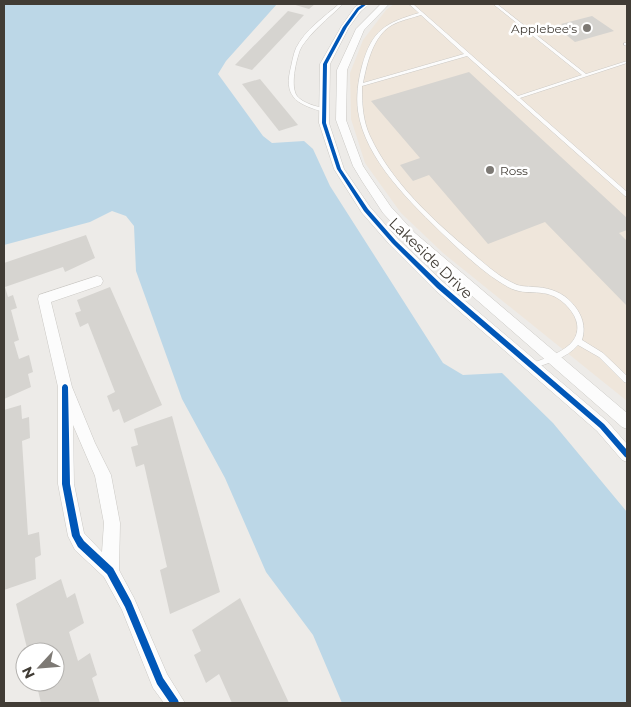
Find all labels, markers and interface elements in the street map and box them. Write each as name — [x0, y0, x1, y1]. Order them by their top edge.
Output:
place label: Applebee's — [511, 21, 577, 36]
marker: Applebee's — [581, 22, 593, 34]
place label: Ross — [500, 163, 528, 178]
marker: Ross — [484, 164, 496, 176]
street label: Lakeside Drive — [385, 213, 477, 303]
north arrow — [15, 642, 65, 692]
text: N — [18, 664, 39, 682]

